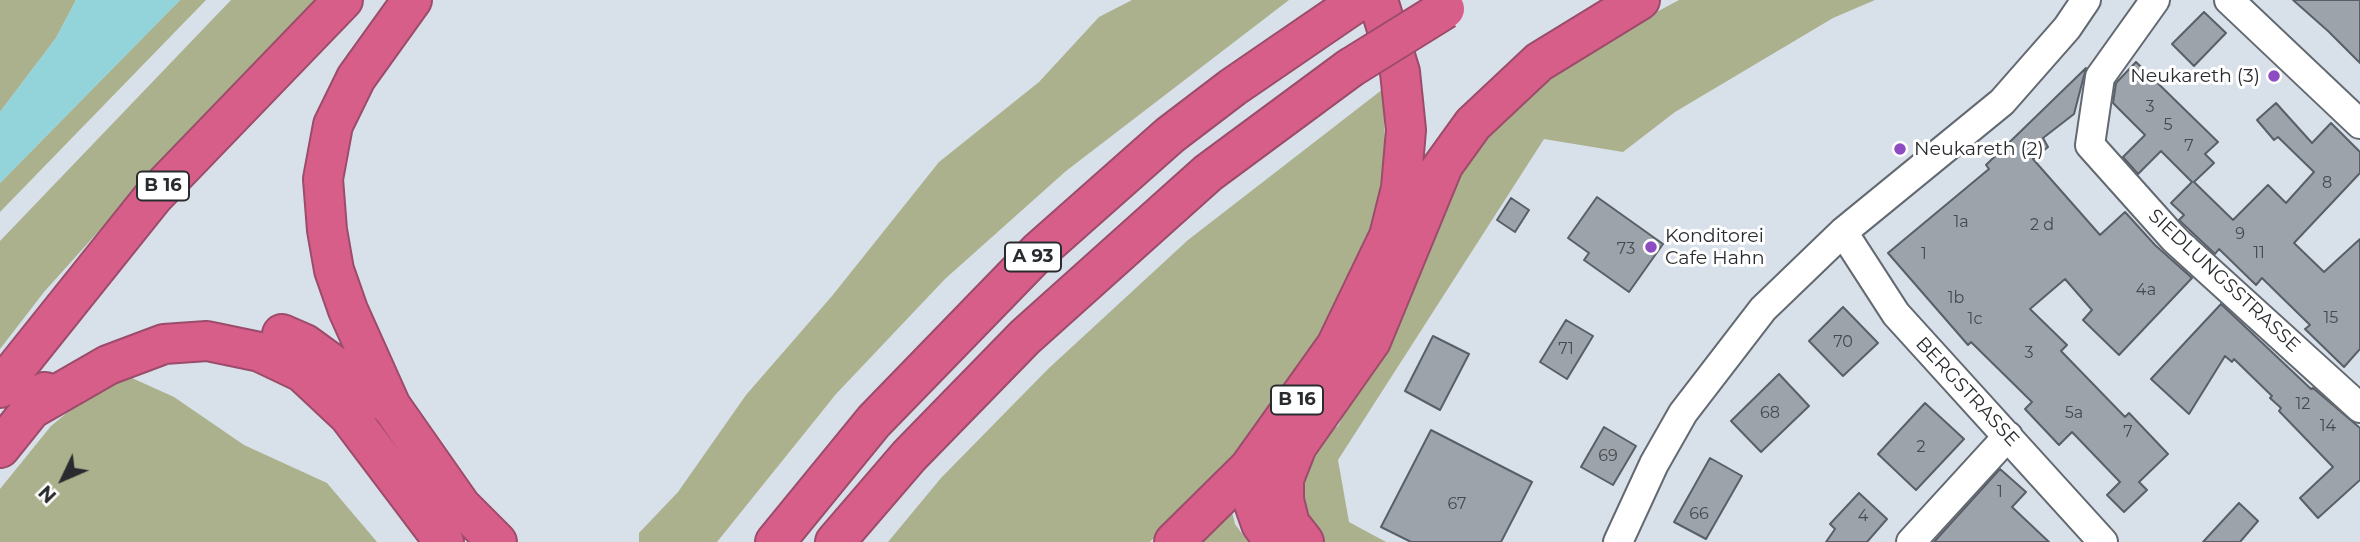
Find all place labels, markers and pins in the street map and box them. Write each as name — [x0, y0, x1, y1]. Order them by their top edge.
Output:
place label: Neukareth (3) — [2130, 65, 2260, 87]
marker: Neukareth (3) — [2266, 68, 2282, 84]
place label: Neukareth (2) — [1914, 138, 2044, 160]
marker: Neukareth (2) — [1892, 141, 1908, 157]
place label: Konditorei Cafe Hahn — [1665, 225, 1765, 269]
marker: Konditorei Cafe Hahn — [1643, 239, 1659, 255]

